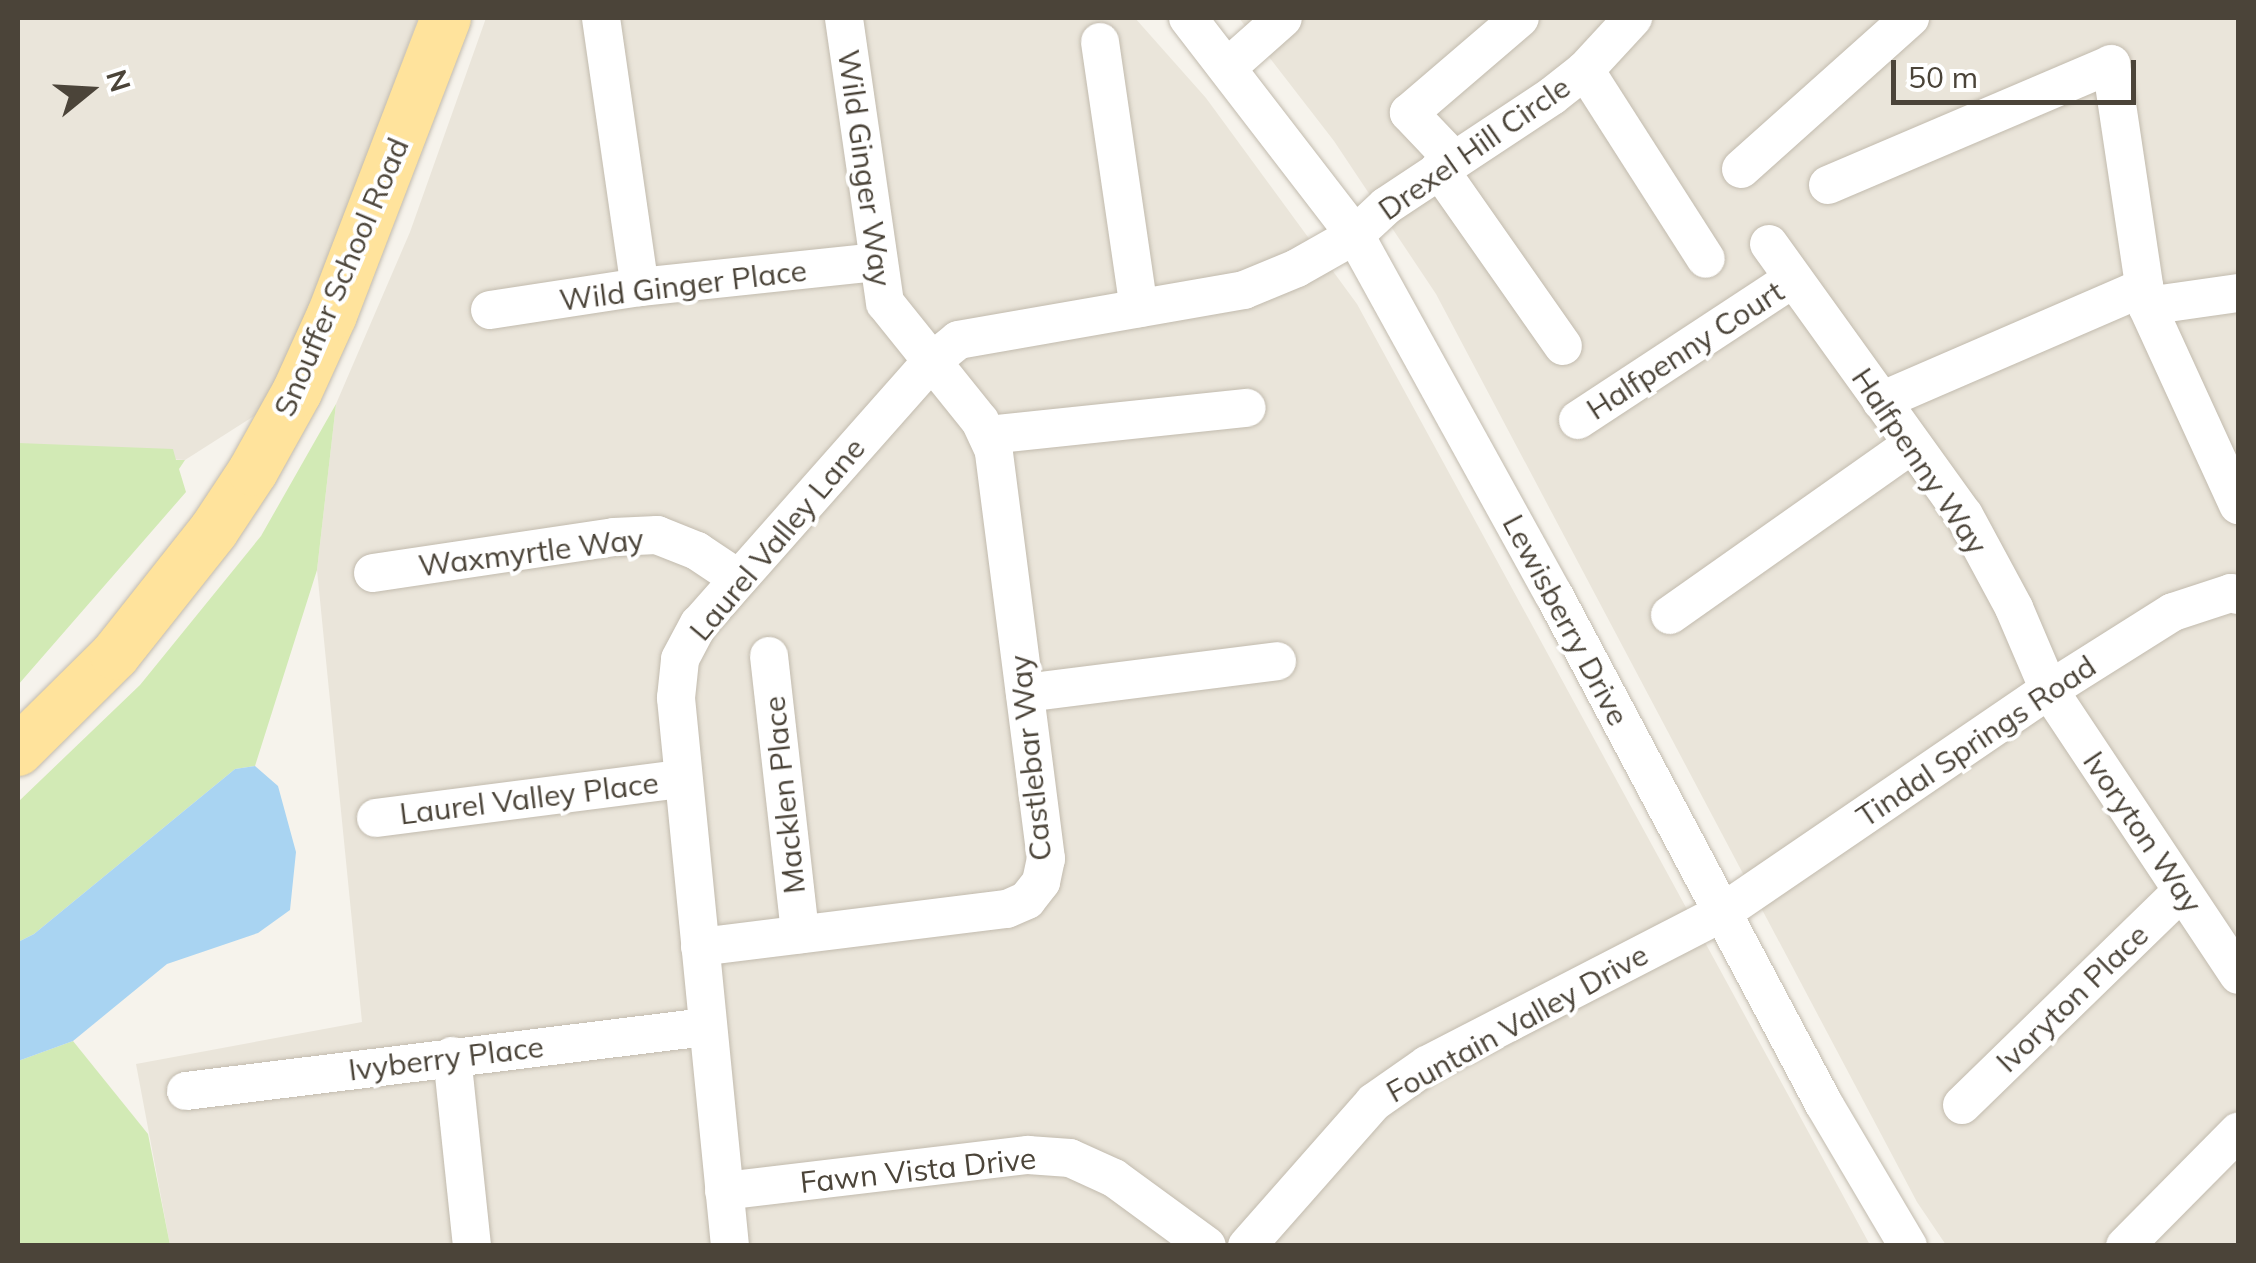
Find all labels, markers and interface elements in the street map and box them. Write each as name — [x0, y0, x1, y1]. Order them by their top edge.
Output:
north arrow — [40, 40, 140, 140]
scale bar — [1896, 40, 2141, 102]
street label: Wild Ginger Way — [831, 47, 899, 289]
text: 50 m — [1908, 58, 1978, 96]
text: N — [99, 65, 139, 96]
street label: Drexel Hill Circle — [1371, 69, 1577, 227]
street label: Snouffer School Road — [266, 132, 416, 422]
street label: Wild Ginger Place — [557, 252, 809, 318]
street label: Halfpenny Court — [1580, 273, 1790, 427]
street label: Halfpenny Way — [1844, 361, 1996, 561]
street label: Laurel Valley Lane — [682, 430, 872, 648]
street label: Lewisberry Drive — [1495, 508, 1637, 732]
street label: Waxmyrtle Way — [416, 520, 646, 584]
street label: Tindal Springs Road — [1850, 648, 2102, 834]
street label: Castlebar Way — [1001, 653, 1059, 863]
street label: Macklen Place — [756, 694, 812, 896]
street label: Ivoryton Way — [2076, 744, 2210, 920]
street label: Laurel Valley Place — [397, 764, 661, 832]
street label: Ivoryton Place — [1989, 917, 2155, 1079]
street label: Fountain Valley Drive — [1380, 936, 1654, 1110]
street label: Ivyberry Place — [346, 1028, 546, 1088]
street label: Fawn Vista Drive — [798, 1140, 1038, 1200]

